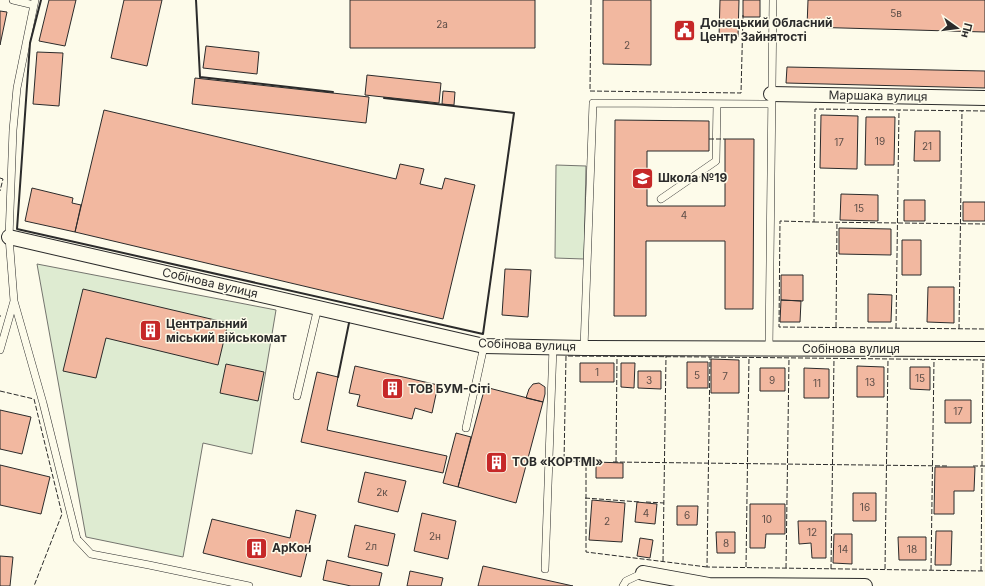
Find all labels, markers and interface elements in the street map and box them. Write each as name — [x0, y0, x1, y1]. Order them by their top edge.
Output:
house number: 5в — [890, 7, 902, 19]
north arrow — [937, 8, 977, 48]
place label: Донецький Обласний Центр Зайнятості — [700, 15, 832, 44]
public building icon: Донецький Обласний Центр Зайнятості — [672, 17, 698, 43]
house number: 2а — [436, 18, 448, 30]
text: Пн — [958, 21, 975, 40]
house number: 2 — [624, 39, 630, 51]
street label: Маршака вулиця — [828, 87, 928, 104]
house number: 19 — [875, 135, 885, 147]
house number: 17 — [834, 136, 844, 148]
house number: 21 — [922, 140, 932, 152]
school or university icon: Школа №19 — [629, 165, 655, 191]
place label: Школа №19 — [658, 170, 727, 185]
house number: 15 — [854, 202, 864, 214]
house number: 4 — [681, 209, 687, 221]
street label: Собінова вулиця — [161, 264, 260, 301]
place label: Центральний міський військомат — [166, 316, 287, 345]
building icon: Центральний міський військомат — [137, 318, 163, 344]
street label: Собінова вулиця — [478, 335, 576, 354]
street label: Собінова вулиця — [802, 341, 900, 356]
house number: 1 — [595, 366, 599, 378]
house number: 5 — [694, 369, 700, 381]
house number: 7 — [722, 370, 728, 382]
house number: 15 — [915, 372, 925, 384]
house number: 3 — [646, 374, 652, 386]
house number: 9 — [769, 374, 775, 386]
building icon: ТОВ БУМ-Сіті — [380, 376, 406, 402]
house number: 13 — [865, 376, 875, 388]
house number: 11 — [813, 377, 821, 389]
place label: ТОВ БУМ-Сіті — [408, 381, 490, 396]
house number: 17 — [953, 405, 963, 417]
building icon: ТОВ «КОРТМІ» — [483, 449, 509, 475]
place label: ТОВ «КОРТМІ» — [512, 454, 603, 469]
house number: 2к — [376, 486, 388, 498]
house number: 16 — [860, 501, 870, 513]
house number: 4 — [643, 507, 649, 519]
house number: 6 — [684, 509, 690, 521]
house number: 10 — [762, 513, 772, 525]
house number: 2 — [604, 515, 610, 527]
house number: 12 — [807, 526, 817, 538]
house number: 2н — [429, 530, 441, 542]
building icon: АрКон — [243, 535, 269, 561]
house number: 8 — [723, 537, 729, 549]
place label: АрКон — [272, 540, 312, 555]
house number: 2л — [365, 540, 377, 552]
house number: 14 — [838, 543, 848, 555]
house number: 18 — [907, 543, 917, 555]

